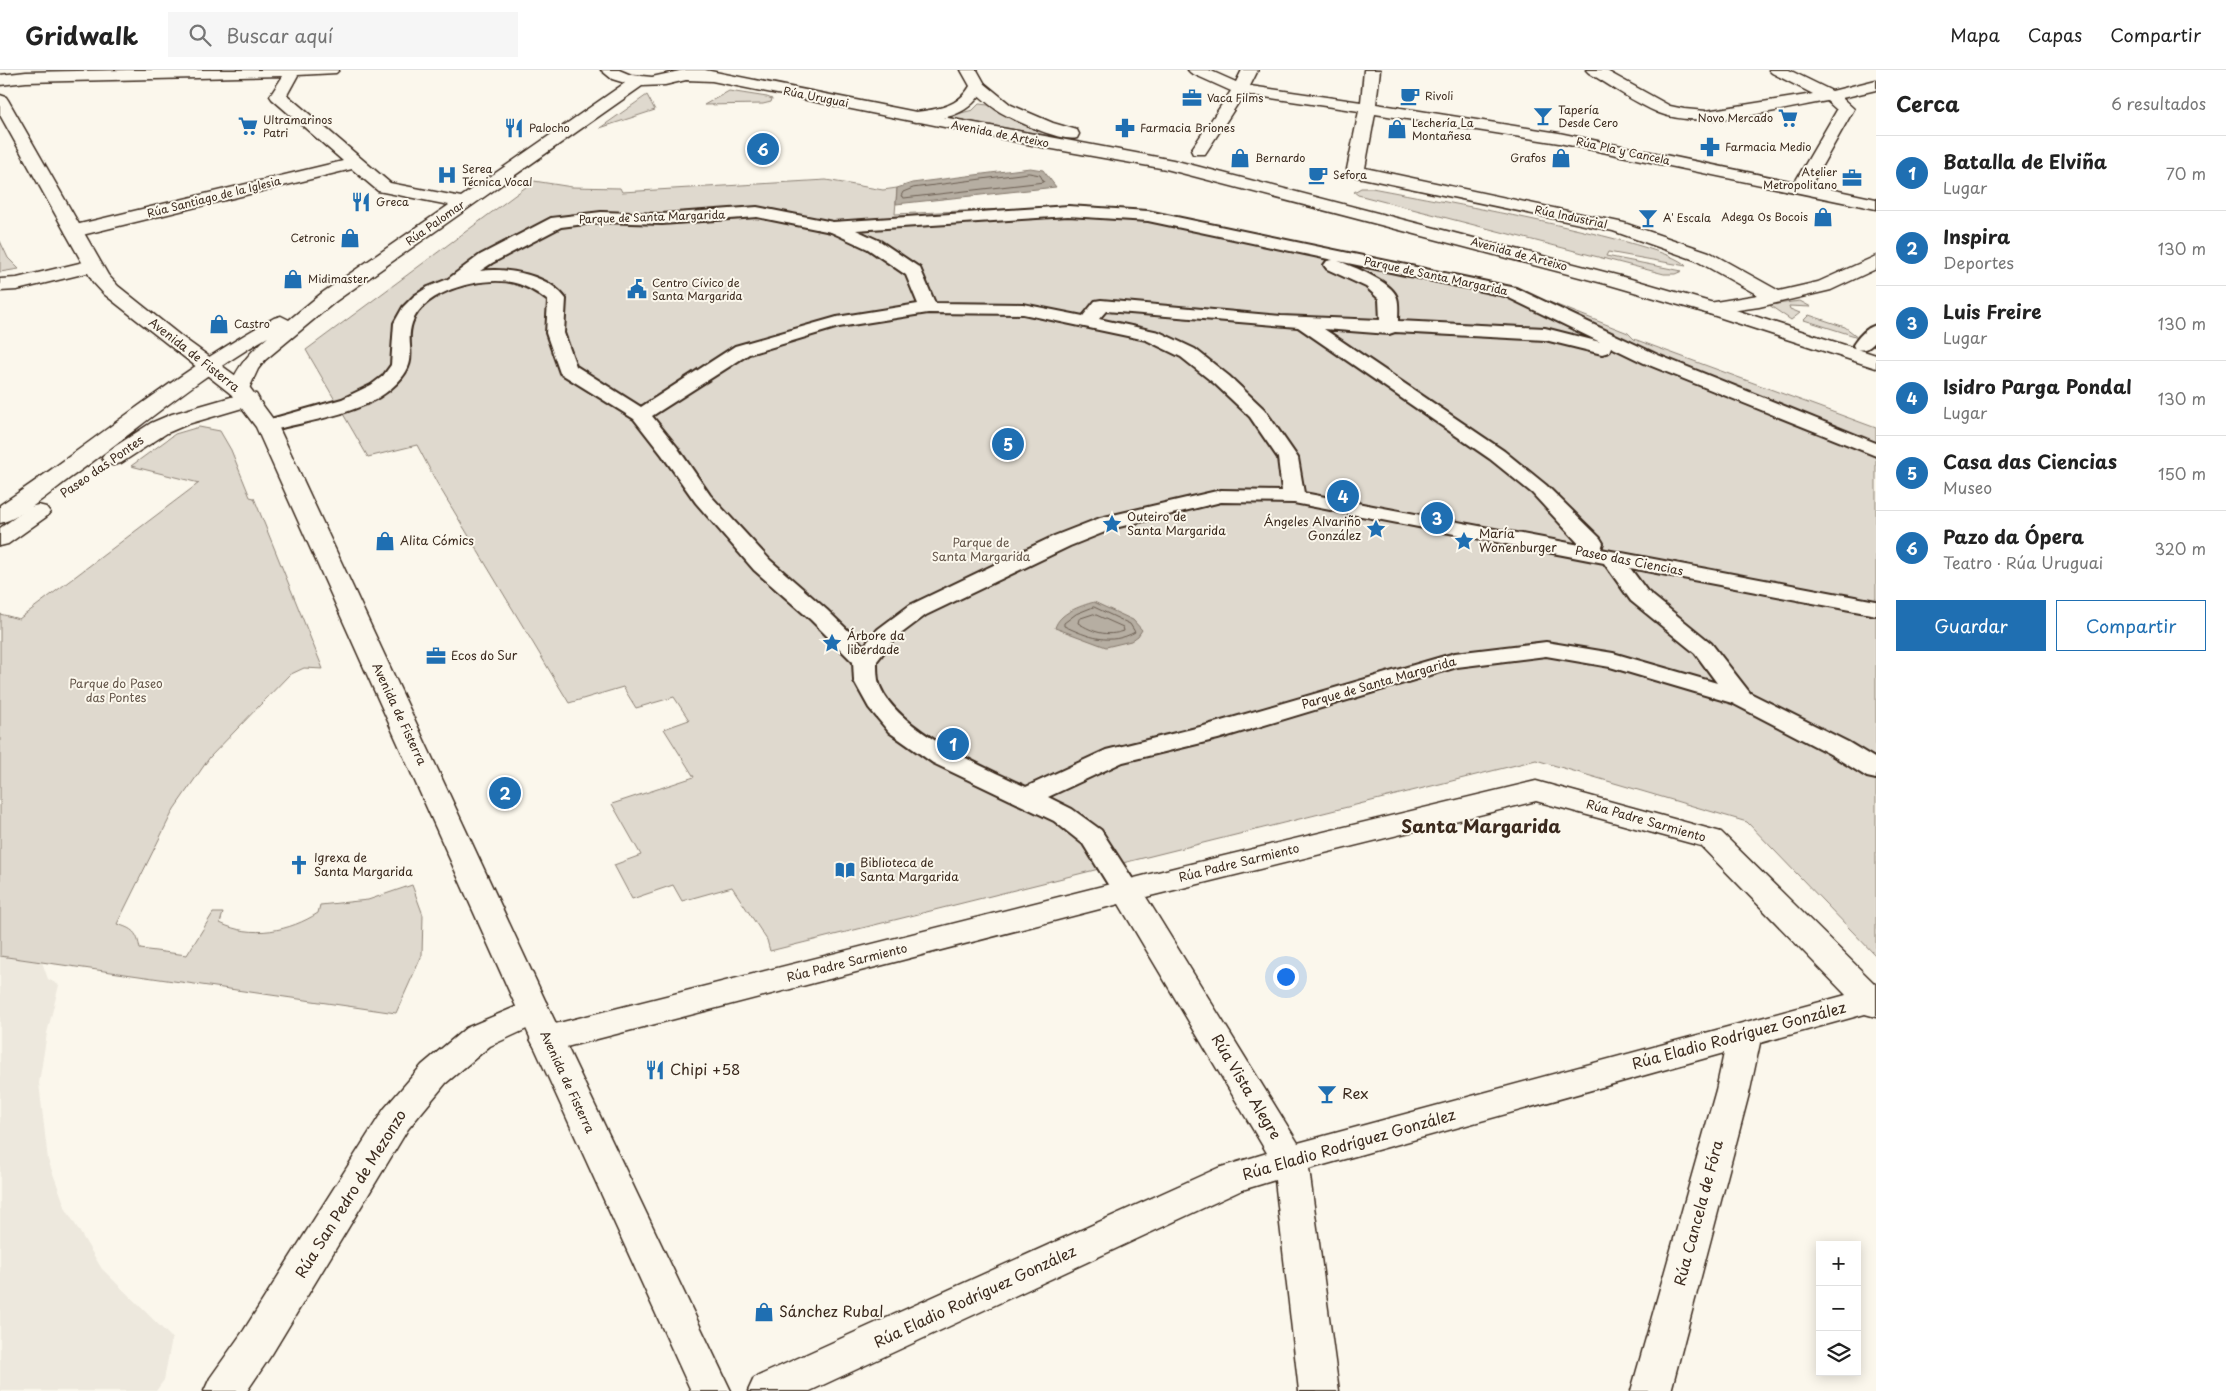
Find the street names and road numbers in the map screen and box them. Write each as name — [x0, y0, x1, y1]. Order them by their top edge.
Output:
street label: Rúa Uruguai — [782, 82, 850, 111]
street label: Avenida de Arteixo — [950, 116, 1051, 151]
street label: Rúa Pla y Cancela — [1575, 132, 1672, 169]
street label: Rúa Santiago de la Iglesia — [145, 171, 283, 221]
street label: Rúa Palomar — [402, 196, 468, 249]
street label: Rúa Industrial — [1533, 201, 1609, 232]
street label: Parque de Santa Margarida — [578, 205, 726, 228]
street label: Avenida de Arteixo — [1469, 232, 1569, 275]
street label: Parque de Santa Margarida — [1363, 252, 1510, 299]
street label: Avenida de Fisterra — [145, 313, 244, 396]
street label: Paseo das Pontes — [56, 430, 147, 502]
street label: Paseo das Ciencias — [1573, 541, 1685, 579]
street label: Parque de Santa Margarida — [1299, 651, 1458, 713]
street label: Avenida de Fisterra — [368, 659, 432, 768]
street label: Rúa Padre Sarmiento — [1584, 794, 1709, 846]
street label: Rúa Padre Sarmiento — [1177, 838, 1301, 886]
street label: Rúa Padre Sarmiento — [785, 938, 909, 986]
street label: Rúa Eladio Rodríguez González — [1629, 995, 1848, 1074]
street label: Avenida de Fisterra — [536, 1027, 600, 1136]
street label: Rúa Vista Alegre — [1207, 1029, 1288, 1144]
street label: Rúa Eladio Rodríguez González — [1239, 1102, 1458, 1185]
street label: Rúa San Pedro de Mezonzo — [288, 1105, 411, 1282]
street label: Rúa Cancela de Fóra — [1667, 1136, 1728, 1288]
street label: Rúa Eladio Rodríguez González — [870, 1239, 1079, 1353]

